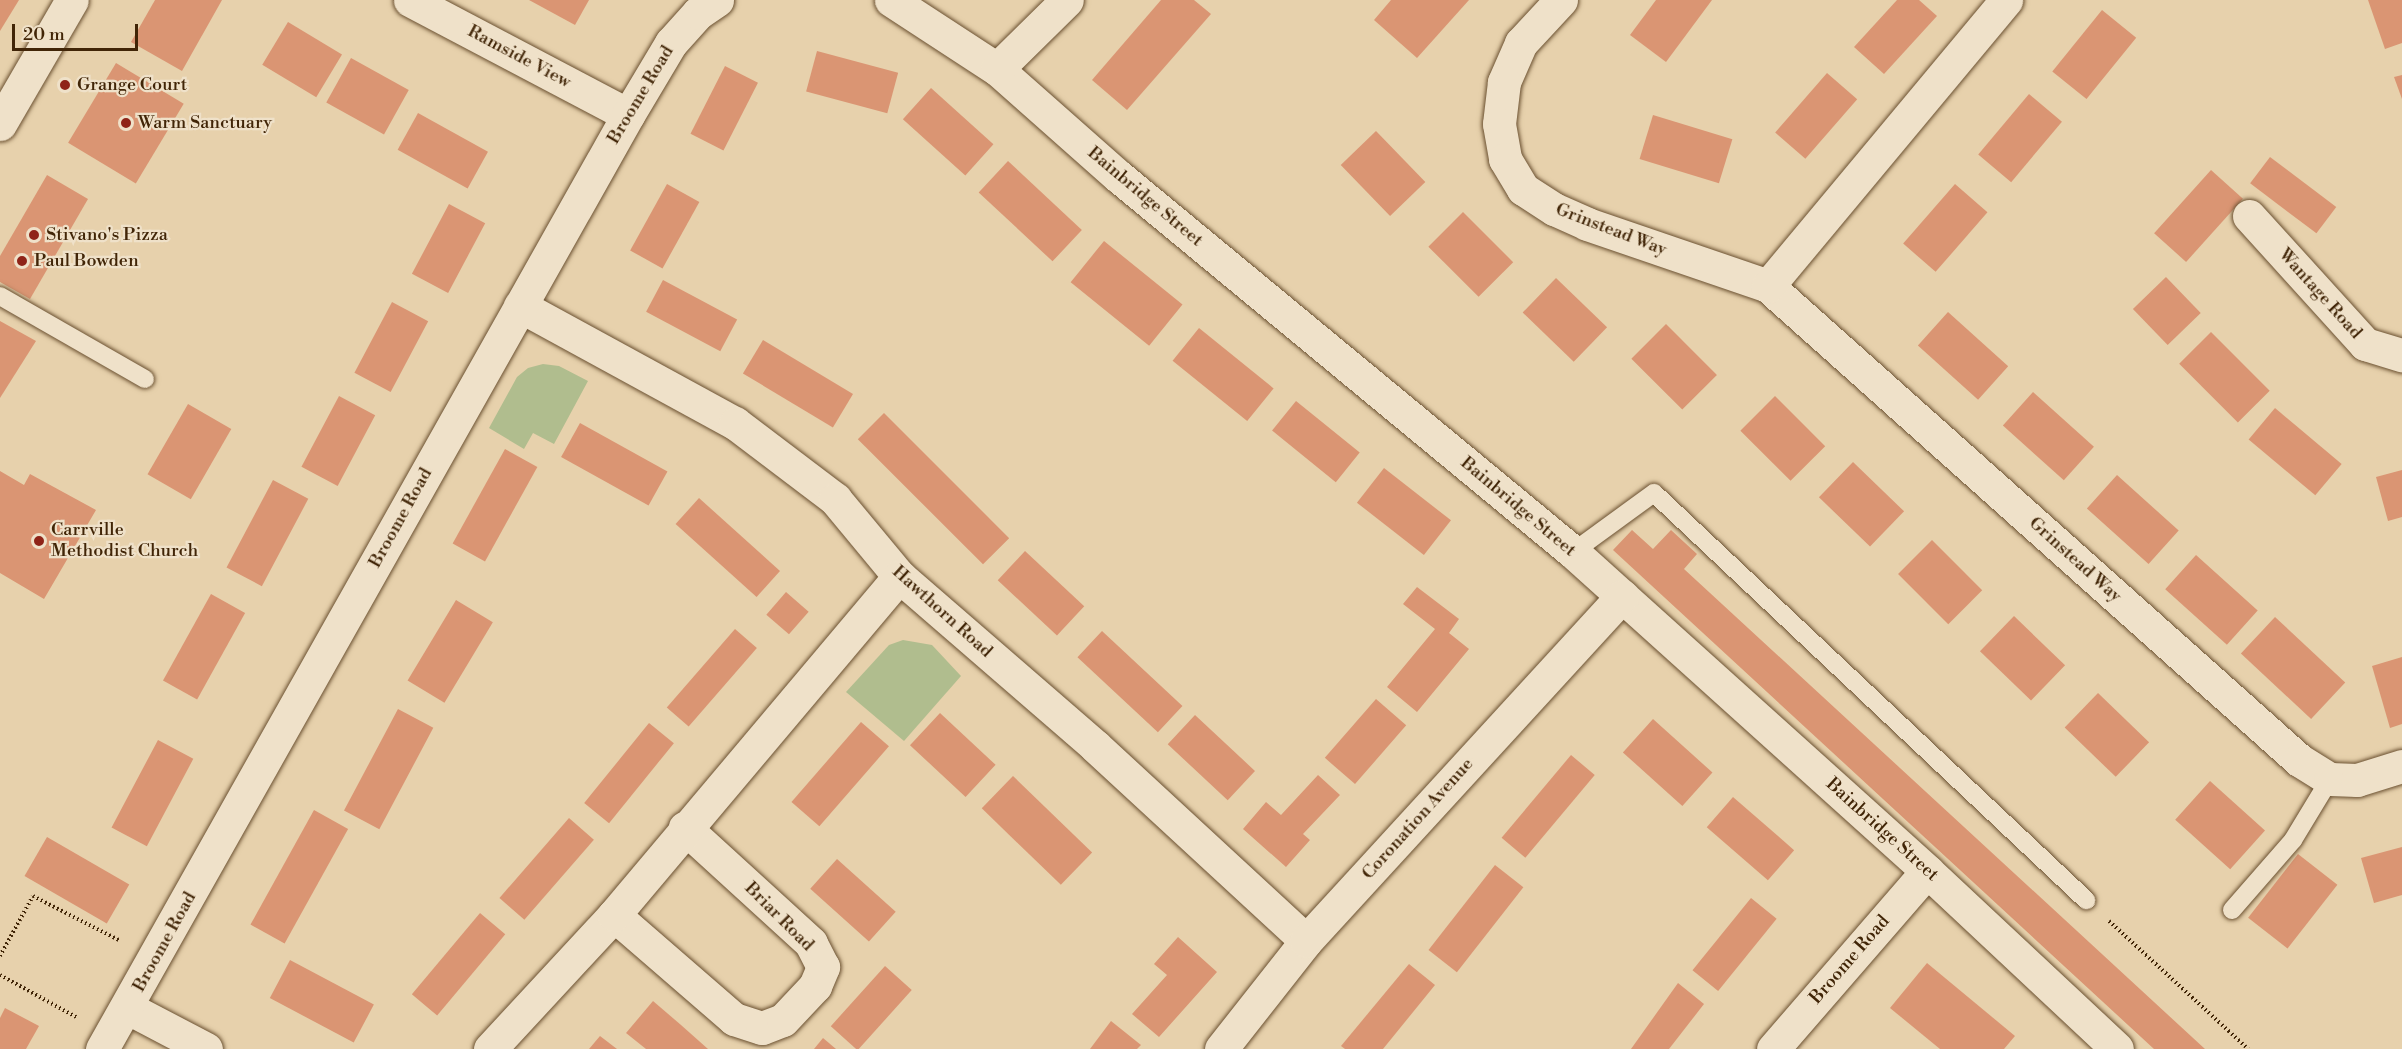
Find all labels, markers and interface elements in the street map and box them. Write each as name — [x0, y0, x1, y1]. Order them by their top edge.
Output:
scale bar — [15, 12, 141, 50]
street label: Ramside View — [464, 21, 574, 93]
text: 20 m — [23, 23, 65, 46]
street label: Broome Road — [603, 42, 679, 148]
place label: Grange Court — [77, 74, 187, 96]
marker: Grange Court — [58, 78, 72, 92]
place label: Warm Sanctuary — [138, 112, 272, 134]
marker: Warm Sanctuary — [119, 116, 133, 130]
street label: Bainbridge Street — [1083, 143, 1207, 251]
street label: Grinstead Way — [1552, 199, 1670, 261]
place label: Stivano's Pizza — [46, 224, 168, 246]
marker: Stivano's Pizza — [27, 228, 41, 242]
street label: Wantage Road — [2274, 244, 2366, 344]
place label: Paul Bowden — [34, 250, 139, 272]
marker: Paul Bowden — [15, 254, 29, 268]
street label: Bainbridge Street — [1456, 453, 1580, 561]
street label: Broome Road — [365, 464, 437, 572]
street label: Grinstead Way — [2024, 513, 2126, 607]
place label: Carrville Methodist Church — [51, 520, 198, 562]
marker: Carrville Methodist Church — [32, 534, 46, 548]
street label: Hawthorn Road — [887, 561, 997, 663]
street label: Coronation Avenue — [1358, 754, 1478, 884]
street label: Bainbridge Street — [1821, 774, 1943, 886]
street label: Briar Road — [740, 878, 818, 956]
street label: Broome Road — [129, 888, 201, 996]
street label: Broome Road — [1806, 911, 1894, 1009]

